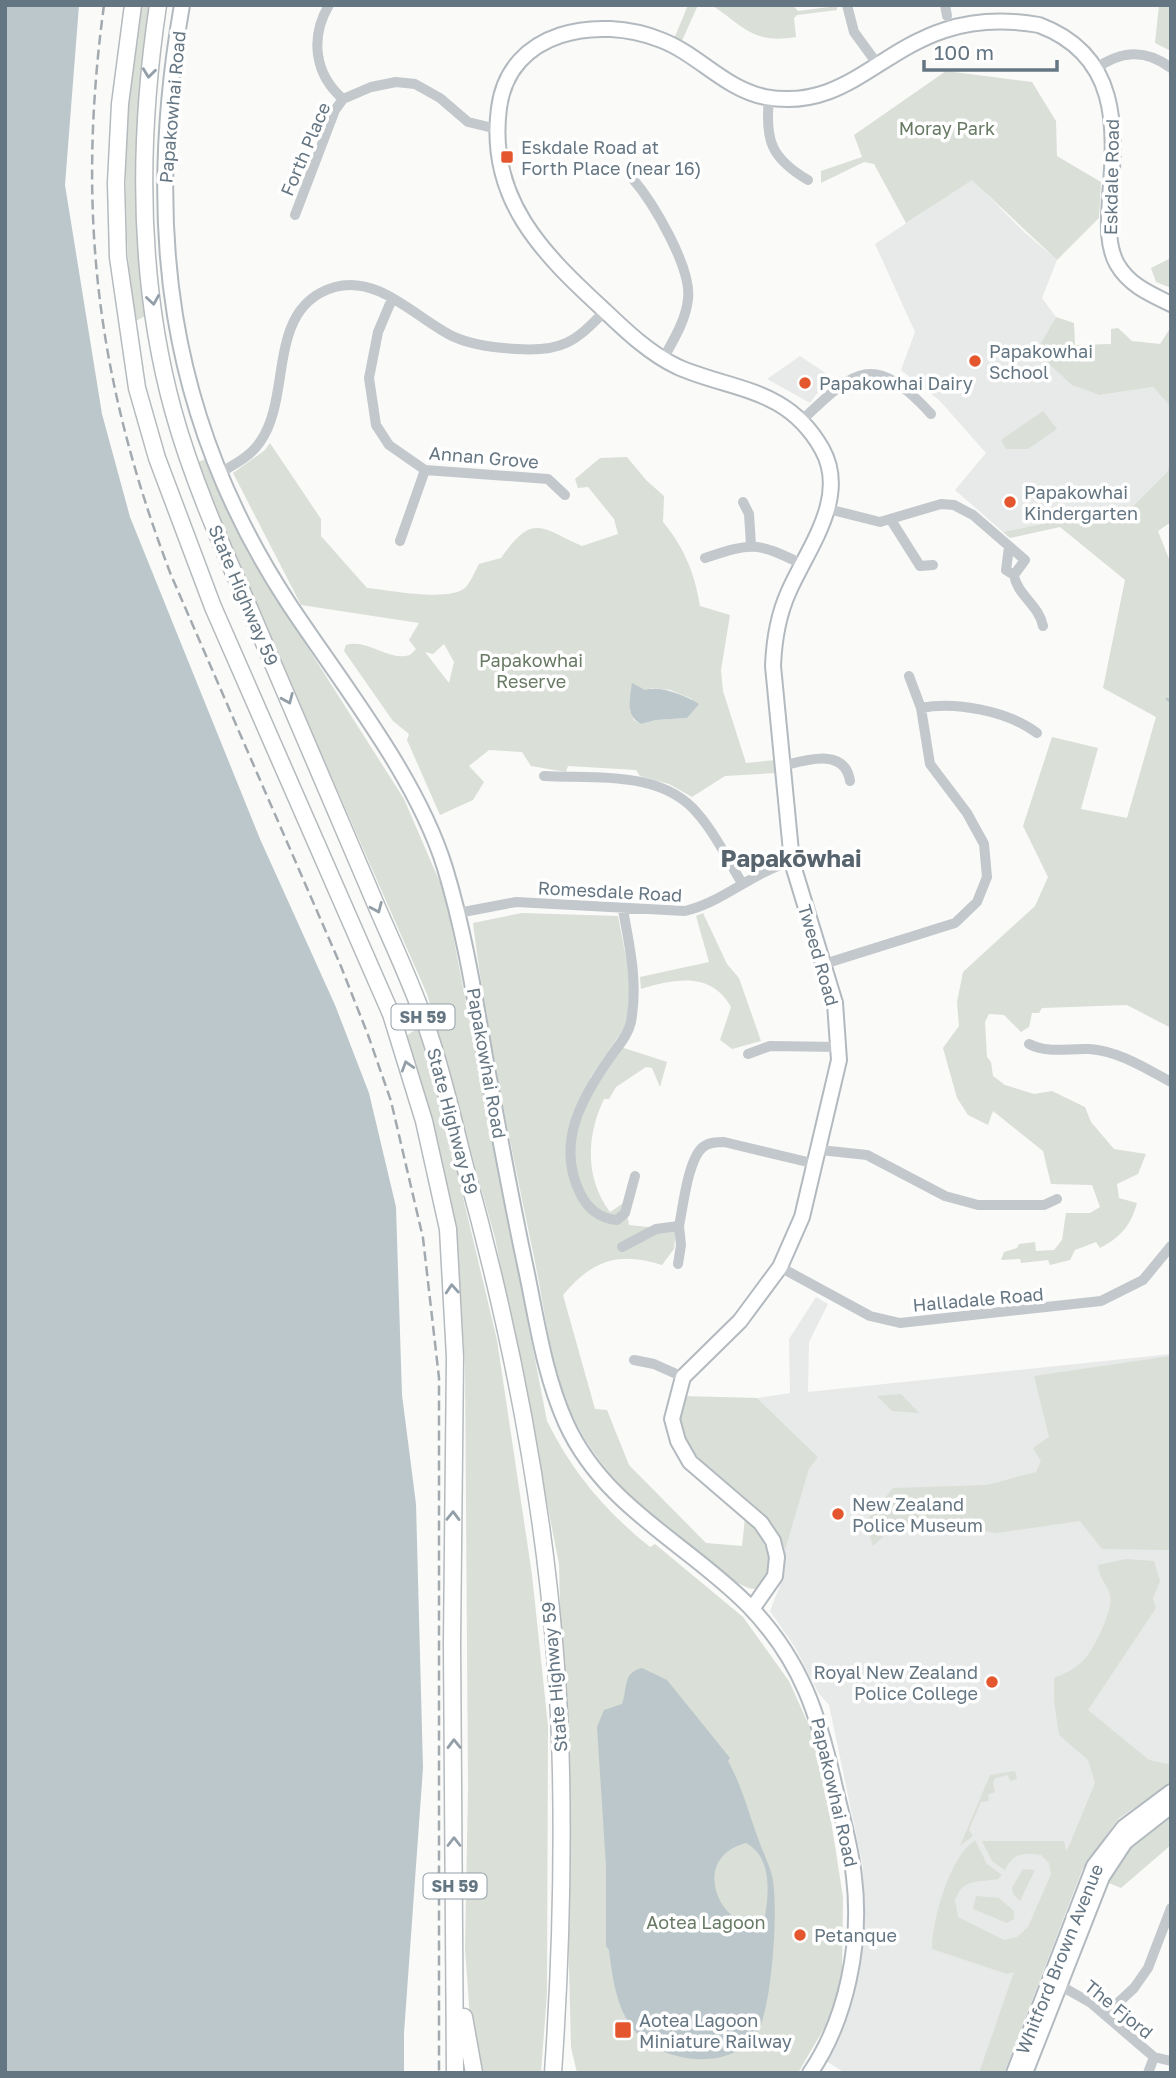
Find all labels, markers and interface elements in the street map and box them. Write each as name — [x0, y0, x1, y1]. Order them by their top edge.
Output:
scale bar — [924, 28, 1057, 72]
street label: Papakowhai Road — [154, 30, 190, 184]
text: 100 m — [934, 39, 994, 65]
one-way arrow — [142, 67, 157, 79]
street label: Forth Place — [275, 99, 335, 199]
park label: Moray Park — [899, 117, 995, 139]
street label: Eskdale Road — [1099, 119, 1123, 235]
place label: Eskdale Road at Forth Place (near 16) — [521, 136, 701, 179]
marker: Eskdale Road at Forth Place (near 16) — [499, 149, 515, 165]
one-way arrow — [145, 294, 160, 306]
place label: Papakowhai School — [989, 340, 1093, 383]
marker: Papakowhai School — [967, 353, 983, 369]
place label: Papakowhai Dairy — [819, 372, 973, 394]
marker: Papakowhai Dairy — [797, 375, 813, 391]
street label: Annan Grove — [428, 441, 540, 473]
place label: Papakowhai Kindergarten — [1024, 481, 1138, 524]
marker: Papakowhai Kindergarten — [1002, 494, 1018, 510]
street label: State Highway 59 — [204, 521, 284, 669]
park label: Papakowhai Reserve — [479, 649, 583, 692]
one-way arrow — [280, 692, 294, 704]
district label: Papakōwhai — [721, 843, 861, 872]
street label: Romesdale Road — [537, 876, 683, 906]
one-way arrow — [369, 901, 383, 914]
street label: Tweed Road — [794, 902, 844, 1008]
street label: Papakowhai Road — [463, 986, 511, 1140]
road number: SH 59 — [392, 1004, 454, 1030]
street label: State Highway 59 — [423, 1045, 483, 1197]
one-way arrow — [401, 1061, 416, 1073]
street label: Halladale Road — [912, 1282, 1044, 1316]
one-way arrow — [445, 1283, 460, 1294]
place label: New Zealand Police Museum — [852, 1493, 983, 1536]
marker: New Zealand Police Museum — [830, 1506, 846, 1522]
one-way arrow — [446, 1510, 461, 1521]
street label: State Highway 59 — [536, 1601, 572, 1753]
place label: Royal New Zealand Police College — [813, 1661, 978, 1704]
marker: Royal New Zealand Police College — [984, 1674, 1000, 1690]
street label: Papakowhai Road — [807, 1715, 863, 1869]
one-way arrow — [446, 1738, 462, 1748]
one-way arrow — [447, 1837, 462, 1848]
street label: Whitford Brown Avenue — [1011, 1861, 1107, 2057]
road number: SH 59 — [424, 1874, 486, 1898]
park label: Aotea Lagoon — [646, 1911, 766, 1933]
place label: Petanque — [814, 1924, 897, 1946]
marker: Petanque — [792, 1927, 808, 1943]
street label: The Fjord — [1080, 1975, 1158, 2043]
place label: Aotea Lagoon Miniature Railway — [639, 2009, 792, 2052]
marker: Aotea Lagoon Miniature Railway — [613, 2020, 633, 2040]

